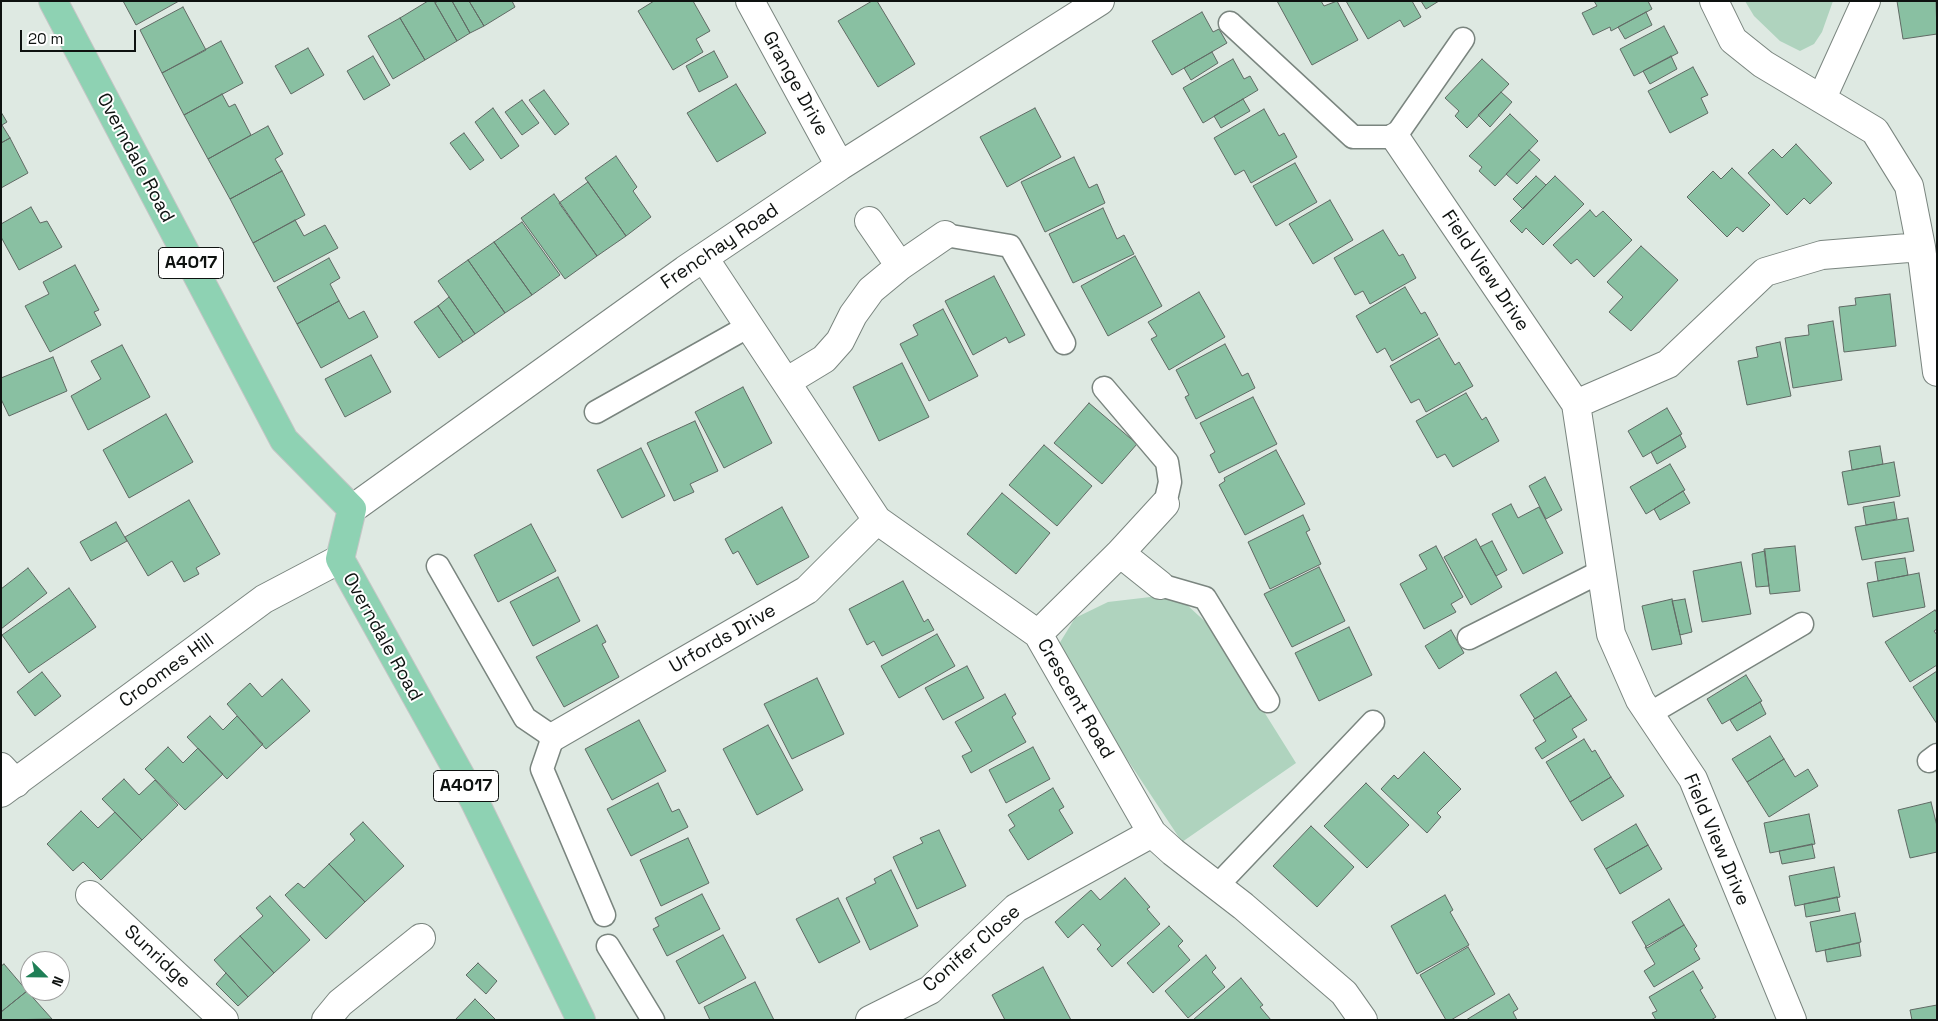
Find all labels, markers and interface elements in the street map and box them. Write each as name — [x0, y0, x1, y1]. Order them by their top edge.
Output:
scale bar — [22, 20, 139, 52]
street label: Grange Drive — [757, 28, 833, 140]
text: 20 m — [28, 29, 63, 48]
street label: Overndale Road — [91, 89, 179, 227]
street label: Frenchay Road — [657, 199, 783, 295]
street label: Field View Drive — [1436, 206, 1534, 336]
road number: A4017 — [158, 248, 224, 278]
street label: Overndale Road — [337, 569, 427, 705]
street label: Urfords Drive — [666, 599, 780, 679]
street label: Croomes Hill — [115, 629, 219, 713]
street label: Crescent Road — [1031, 635, 1119, 763]
road number: A4017 — [434, 770, 498, 801]
street label: Field View Drive — [1678, 771, 1754, 909]
street label: Conifer Close — [919, 901, 1025, 997]
street label: Sunridge — [119, 921, 195, 993]
north arrow — [20, 951, 70, 1001]
text: N — [48, 974, 68, 989]

